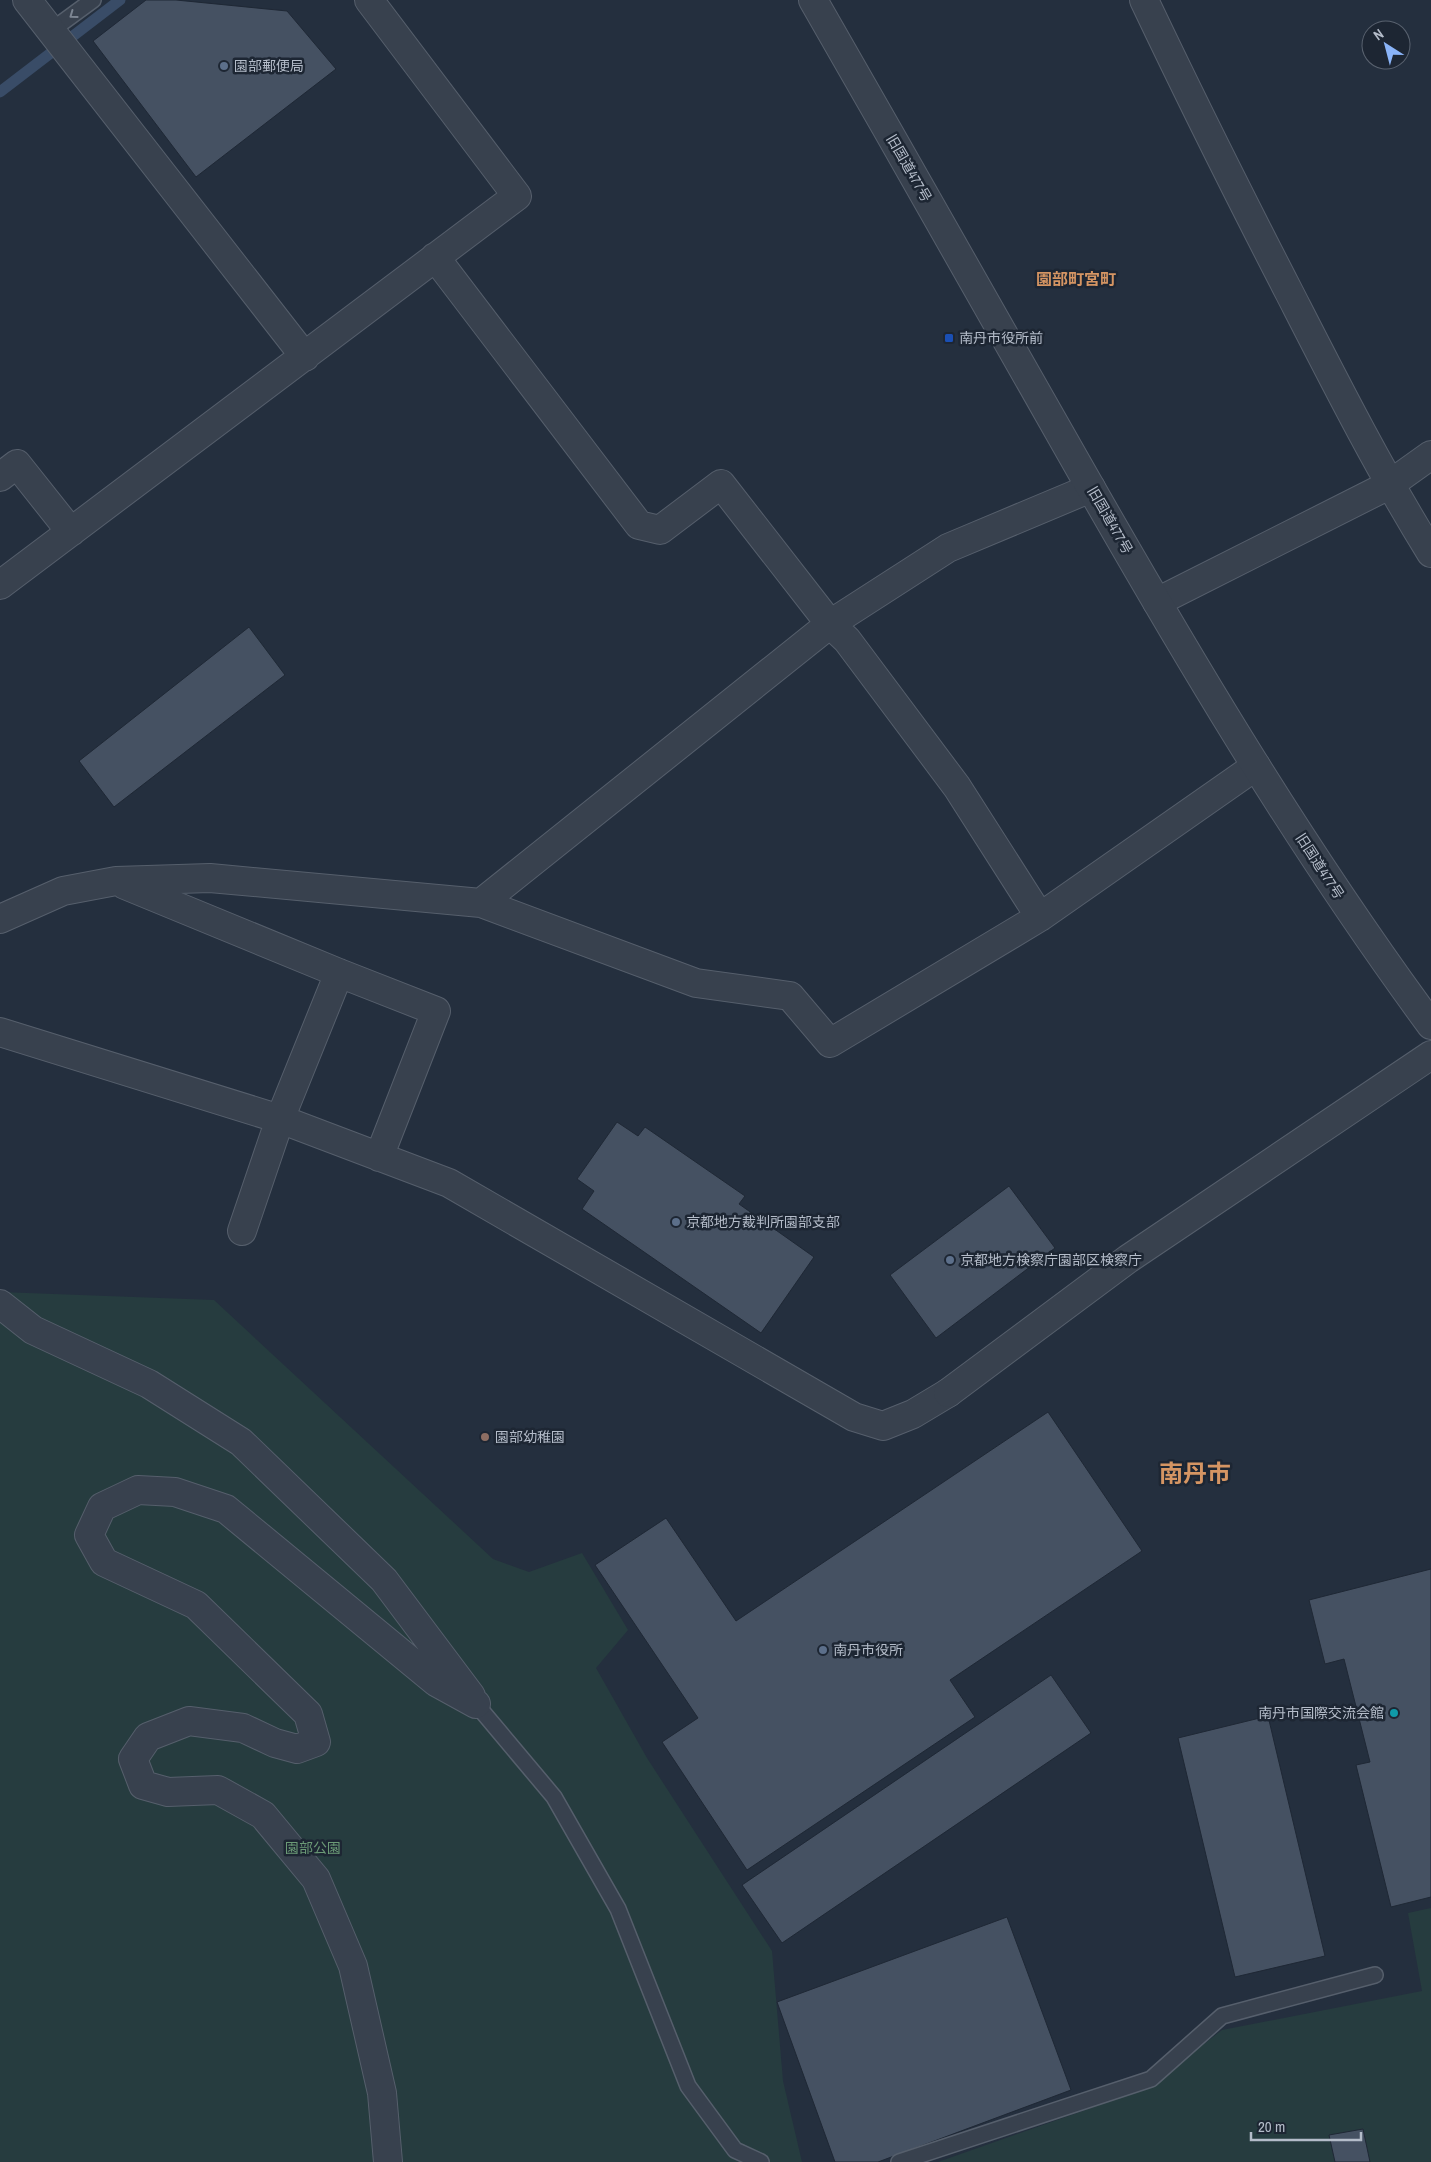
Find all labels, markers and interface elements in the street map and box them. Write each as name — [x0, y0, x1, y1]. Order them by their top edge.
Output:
one-way arrow — [69, 9, 78, 18]
north arrow — [1361, 20, 1411, 70]
text: N — [1370, 25, 1387, 44]
place label: 園部郵便局 — [234, 57, 304, 75]
marker: 園部郵便局 — [218, 60, 230, 72]
street label: 旧国道477号 — [882, 131, 936, 205]
district label: 園部町宮町 — [1036, 268, 1116, 290]
place label: 南丹市役所前 — [959, 329, 1043, 347]
marker: 南丹市役所前 — [943, 332, 955, 344]
street label: 旧国道477号 — [1083, 483, 1137, 557]
street label: 旧国道477号 — [1292, 830, 1348, 902]
place label: 京都地方裁判所園部支部 — [686, 1213, 840, 1231]
marker: 京都地方裁判所園部支部 — [670, 1216, 682, 1228]
place label: 京都地方検察庁園部区検察庁 — [960, 1251, 1142, 1269]
marker: 京都地方検察庁園部区検察庁 — [944, 1254, 956, 1266]
place label: 園部幼稚園 — [495, 1428, 565, 1446]
marker: 園部幼稚園 — [479, 1431, 491, 1443]
district label: 南丹市 — [1159, 1457, 1231, 1489]
place label: 南丹市役所 — [833, 1641, 903, 1659]
marker: 南丹市役所 — [817, 1644, 829, 1656]
place label: 南丹市国際交流会館 — [1258, 1704, 1384, 1722]
marker: 南丹市国際交流会館 — [1388, 1707, 1400, 1719]
park label: 園部公園 — [285, 1839, 341, 1857]
scale bar — [1251, 2110, 1361, 2142]
text: 20 m — [1258, 2116, 1285, 2137]

